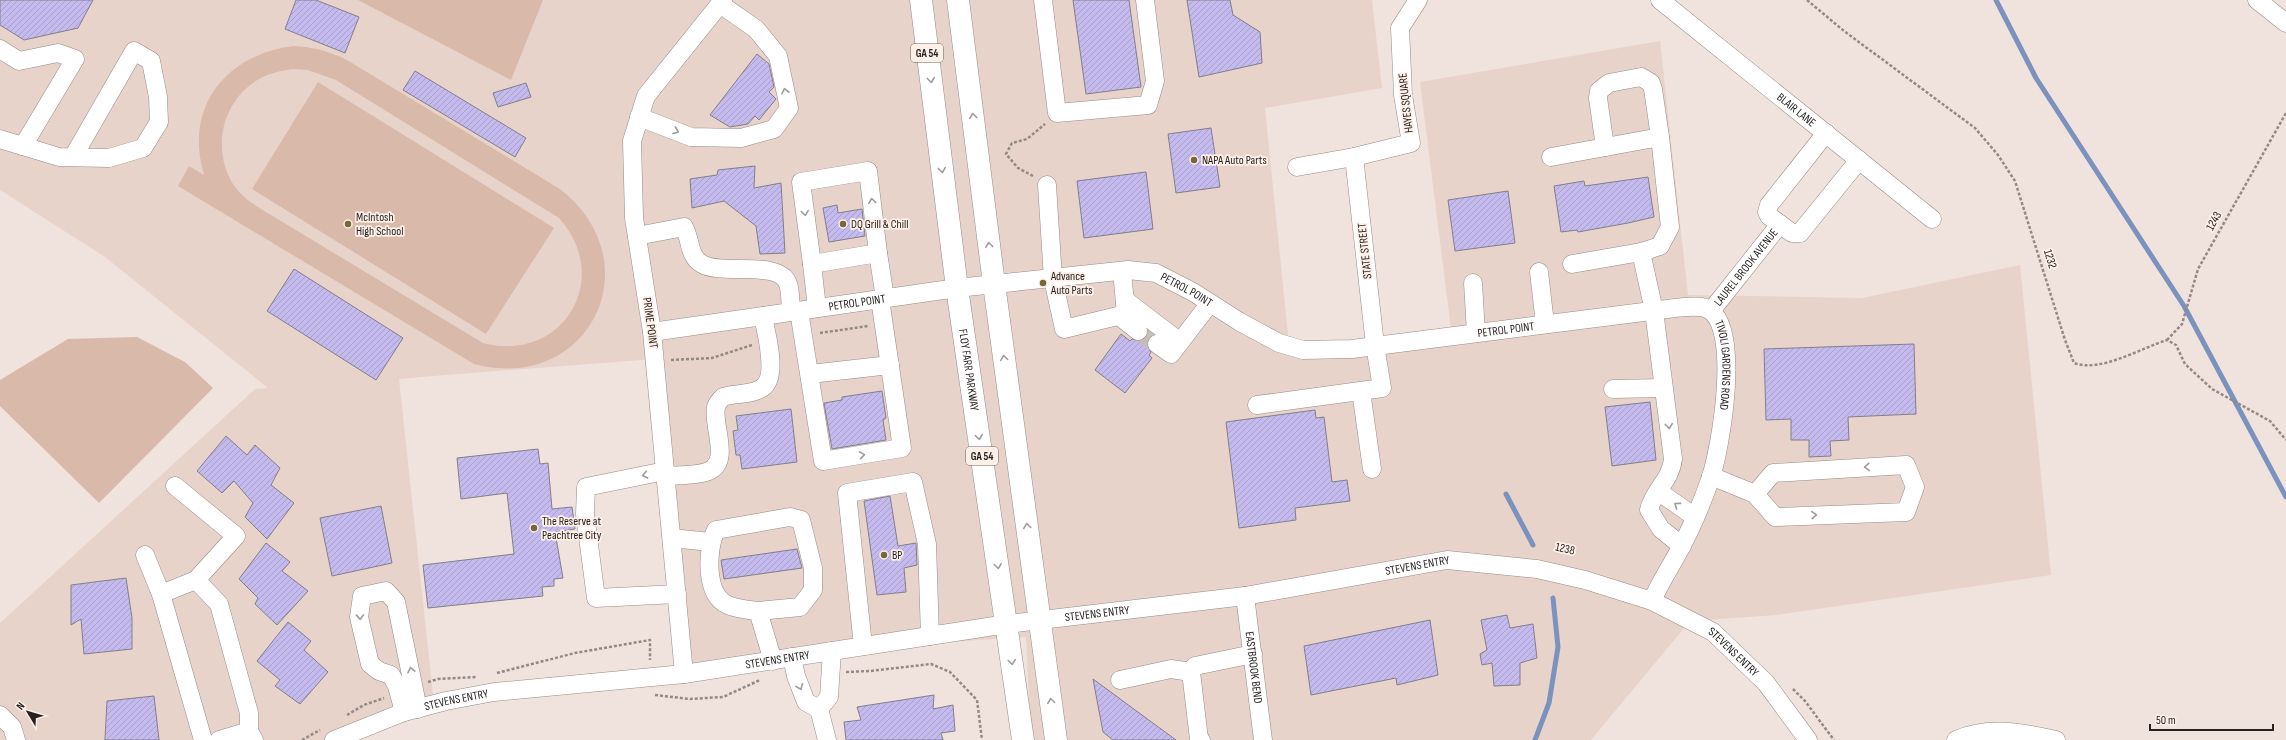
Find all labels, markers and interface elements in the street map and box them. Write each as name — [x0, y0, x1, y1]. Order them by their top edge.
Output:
road number: GA 54 — [911, 44, 943, 62]
street label: HAYES SQUARE — [1395, 72, 1417, 134]
one-way arrow — [926, 77, 935, 83]
one-way arrow — [782, 88, 790, 94]
street label: BLAIR LANE — [1774, 90, 1819, 130]
one-way arrow — [969, 113, 978, 119]
one-way arrow — [672, 127, 679, 135]
place label: NAPA Auto Parts — [1202, 153, 1267, 168]
marker: NAPA Auto Parts — [1189, 155, 1199, 165]
one-way arrow — [937, 167, 946, 173]
one-way arrow — [868, 198, 877, 204]
street label: 1243 — [2203, 209, 2225, 233]
place label: McIntosh High School — [356, 210, 403, 239]
one-way arrow — [800, 210, 809, 216]
place label: DQ Grill & Chill — [851, 217, 908, 232]
marker: McIntosh High School — [343, 219, 353, 229]
marker: DQ Grill & Chill — [838, 219, 848, 229]
street label: STATE STREET — [1355, 222, 1375, 280]
street label: LAUREL BROOK AVENUE — [1711, 225, 1781, 309]
one-way arrow — [985, 242, 994, 249]
street label: 1232 — [2040, 248, 2060, 271]
place label: Advance Auto Parts — [1050, 269, 1093, 298]
street label: PETROL POINT — [1158, 269, 1215, 310]
marker: Advance Auto Parts — [1038, 278, 1048, 288]
street label: PETROL POINT — [828, 291, 886, 314]
street label: PRIME POINT — [639, 296, 661, 350]
street label: PETROL POINT — [1477, 318, 1535, 341]
street label: TIVOLI GARDENS ROAD — [1712, 318, 1734, 411]
street label: FLOY FARR PARKWAY — [956, 328, 982, 412]
one-way arrow — [1000, 355, 1009, 361]
one-way arrow — [1664, 423, 1673, 429]
one-way arrow — [974, 434, 983, 440]
road number: GA 54 — [966, 447, 998, 465]
one-way arrow — [859, 451, 865, 460]
one-way arrow — [1864, 463, 1870, 472]
one-way arrow — [642, 470, 649, 479]
one-way arrow — [1674, 502, 1681, 510]
one-way arrow — [1811, 511, 1817, 519]
place label: The Reserve at Peachtree City — [542, 514, 602, 543]
marker: The Reserve at Peachtree City — [529, 523, 539, 533]
one-way arrow — [1023, 523, 1032, 529]
street label: 1238 — [1554, 539, 1576, 559]
place label: BP — [892, 548, 902, 563]
marker: BP — [879, 550, 889, 560]
street label: STEVENS ENTRY — [1384, 552, 1451, 578]
one-way arrow — [993, 563, 1002, 569]
street label: STEVENS ENTRY — [1064, 602, 1130, 625]
one-way arrow — [356, 614, 364, 620]
street label: STEVENS ENTRY — [1706, 624, 1762, 680]
street label: EASTBROOK BEND — [1242, 631, 1266, 704]
street label: STEVENS ENTRY — [744, 647, 811, 672]
one-way arrow — [1007, 659, 1016, 665]
one-way arrow — [407, 667, 415, 673]
one-way arrow — [796, 684, 804, 691]
street label: STEVENS ENTRY — [423, 686, 489, 714]
north arrow — [8, 692, 48, 732]
one-way arrow — [1047, 698, 1056, 704]
text: N — [14, 700, 28, 712]
scale bar — [2150, 706, 2273, 732]
text: 50 m — [2156, 713, 2176, 728]

